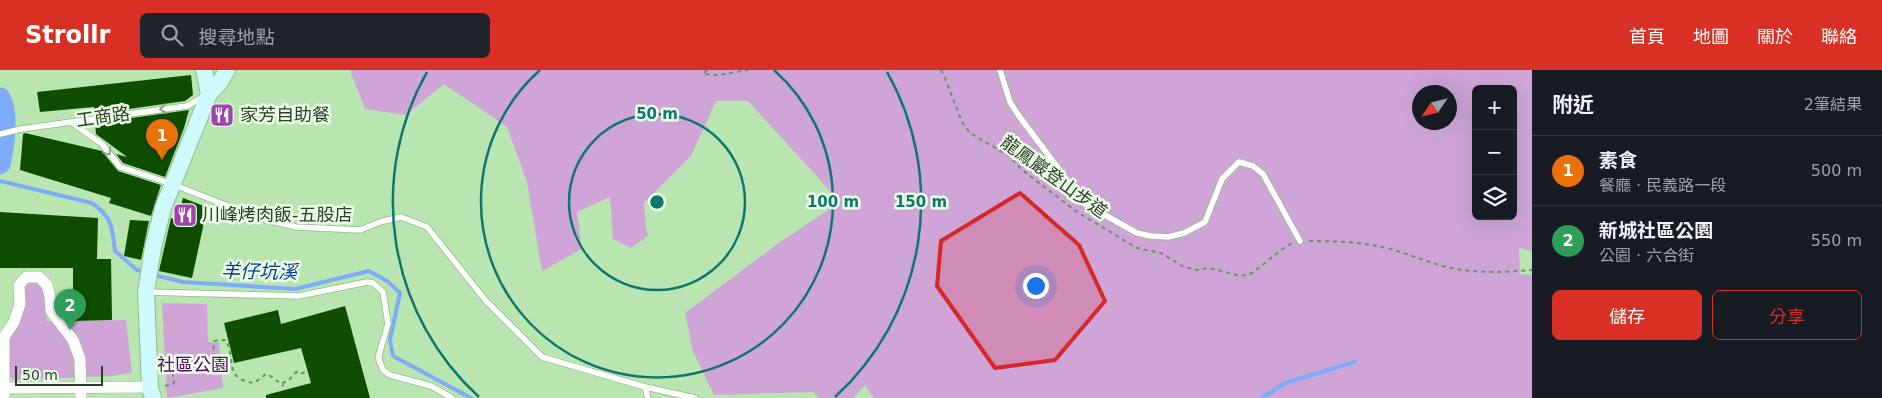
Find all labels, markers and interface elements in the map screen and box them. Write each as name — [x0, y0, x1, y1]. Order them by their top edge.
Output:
search box — [140, 13, 490, 58]
text: Strollr — [25, 21, 110, 49]
icon: search — [158, 21, 186, 49]
text: 搜尋地點 — [198, 26, 274, 48]
text: 首頁 — [1629, 26, 1665, 47]
text: 地圖 — [1693, 26, 1729, 47]
text: 關於 — [1757, 26, 1793, 47]
text: 聯絡 — [1821, 26, 1857, 47]
north arrow — [1412, 85, 1457, 130]
map controls — [1472, 85, 1517, 220]
button: + — [1472, 85, 1517, 130]
text: 附近 — [1552, 93, 1594, 117]
text: 2筆結果 — [1804, 95, 1862, 114]
street label: 工商路 — [75, 102, 131, 131]
restaurant icon: 家芳自助餐 — [209, 102, 235, 128]
one-way arrow — [159, 103, 167, 114]
place label: 家芳自助餐 — [240, 104, 330, 125]
text: 50 m — [636, 105, 678, 123]
pin: 1 — [146, 119, 178, 160]
button: − — [1472, 130, 1517, 175]
street label: 龍鳳巖登山步道 — [997, 131, 1111, 222]
one-way arrow — [103, 146, 111, 155]
text: 素食 — [1599, 149, 1637, 171]
text: 1 — [1562, 161, 1574, 180]
text: 500 m — [1811, 161, 1862, 180]
button: layers — [1472, 175, 1517, 220]
text: 餐廳 · 民義路一段 — [1599, 176, 1726, 195]
centre of rings — [648, 193, 666, 211]
text: 100 m — [807, 193, 859, 211]
text: 150 m — [895, 193, 947, 211]
restaurant icon: 川峰烤肉飯-五股店 — [172, 202, 198, 228]
place label: 川峰烤肉飯-五股店 — [202, 204, 353, 225]
text: 新城社區公園 — [1599, 219, 1713, 241]
text: 2 — [1562, 231, 1574, 250]
text: 550 m — [1811, 231, 1862, 250]
text: 公園 · 六合街 — [1599, 246, 1694, 265]
water label: 羊仔坑溪 — [221, 259, 300, 283]
your location — [1023, 273, 1049, 299]
pin: 2 — [54, 289, 86, 330]
button: 儲存 — [1552, 290, 1702, 340]
button: 分享 — [1712, 290, 1862, 340]
park label: 社區公園 — [157, 354, 229, 375]
scale bar — [15, 363, 102, 386]
text: 50 m — [22, 367, 58, 383]

